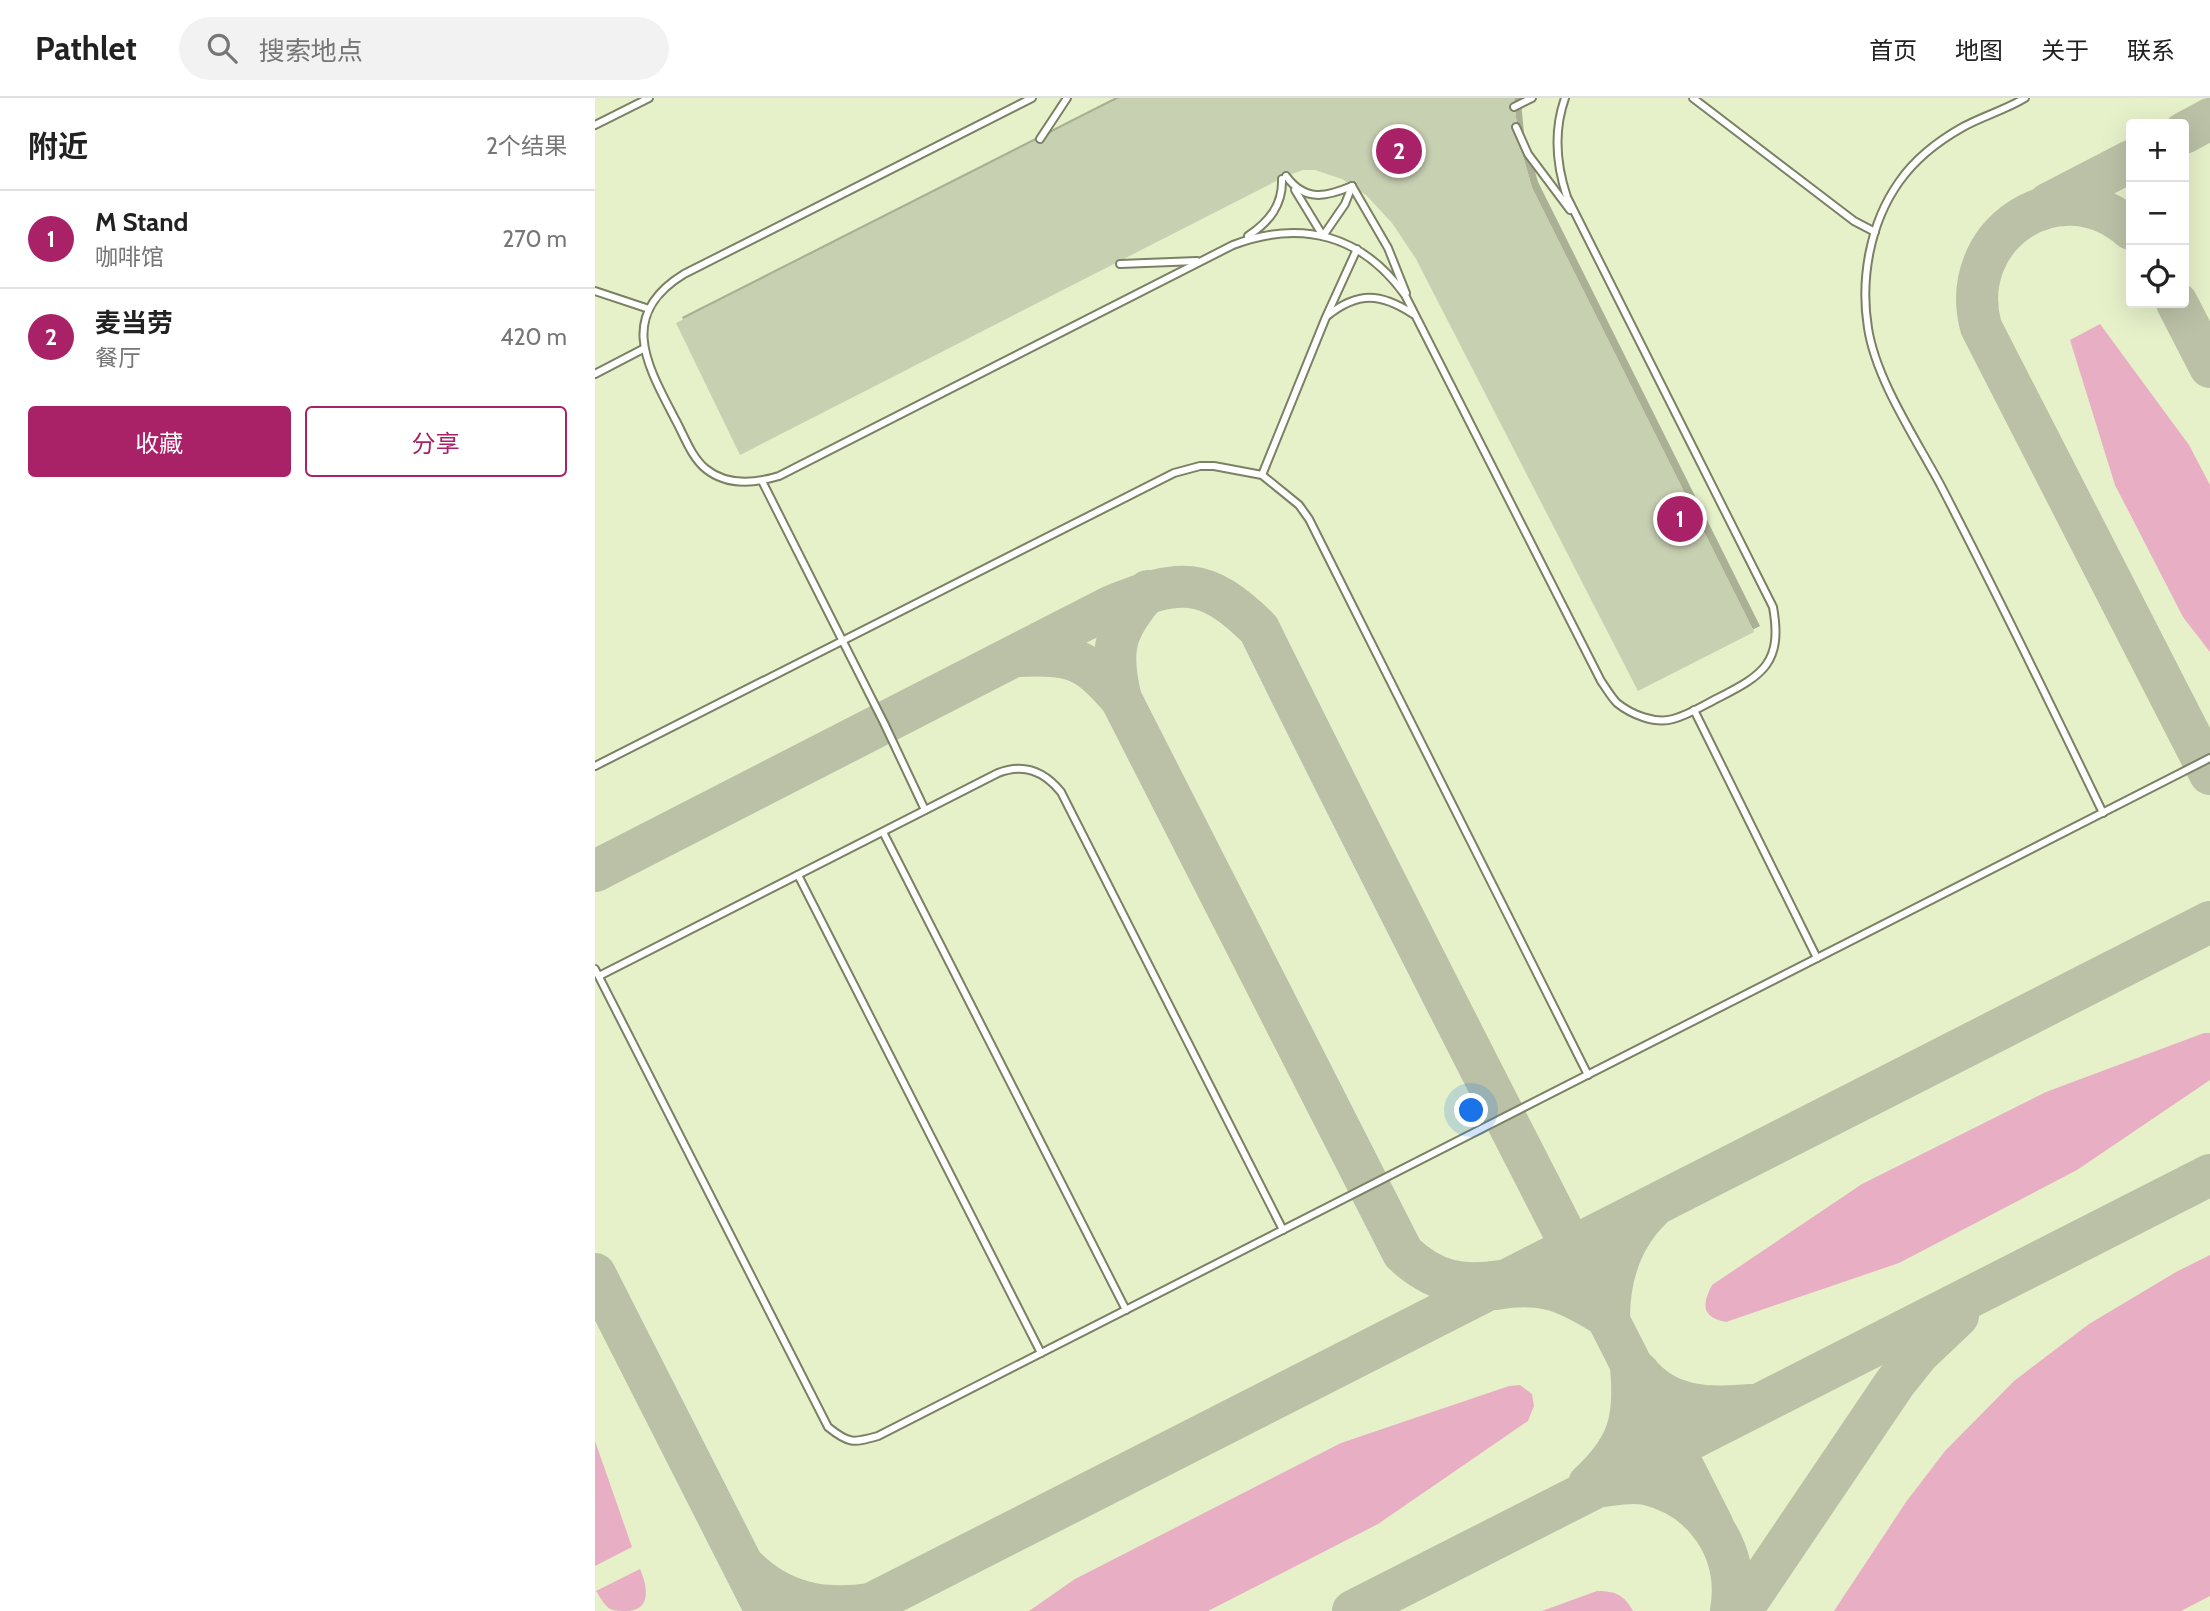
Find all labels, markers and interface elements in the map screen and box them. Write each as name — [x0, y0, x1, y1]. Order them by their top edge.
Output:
search box — [179, 17, 669, 80]
text: Pathlet — [35, 28, 137, 68]
icon: search — [203, 29, 241, 67]
text: 搜索地点 — [259, 35, 363, 67]
text: 首页 — [1869, 36, 1917, 65]
text: 地图 — [1955, 36, 2003, 65]
text: 关于 — [2041, 36, 2089, 65]
text: 联系 — [2127, 36, 2175, 65]
map controls — [2126, 119, 2189, 308]
button: + — [2126, 119, 2189, 182]
pin: 2 — [1376, 125, 1422, 177]
text: 附近 — [28, 128, 88, 165]
text: 2个结果 — [486, 132, 567, 160]
button: − — [2126, 182, 2189, 245]
text: M Stand — [95, 206, 188, 238]
text: 1 — [47, 225, 55, 253]
text: 270 m — [502, 225, 567, 253]
text: 咖啡馆 — [95, 243, 164, 271]
button: locate — [2126, 245, 2189, 308]
text: 麦当劳 — [95, 307, 173, 339]
text: 2 — [45, 323, 57, 351]
text: 420 m — [500, 323, 567, 351]
text: 餐厅 — [95, 344, 141, 372]
button: 收藏 — [28, 406, 291, 477]
button: 分享 — [305, 406, 567, 477]
pin: 1 — [1657, 493, 1703, 545]
your location — [1454, 1093, 1488, 1127]

